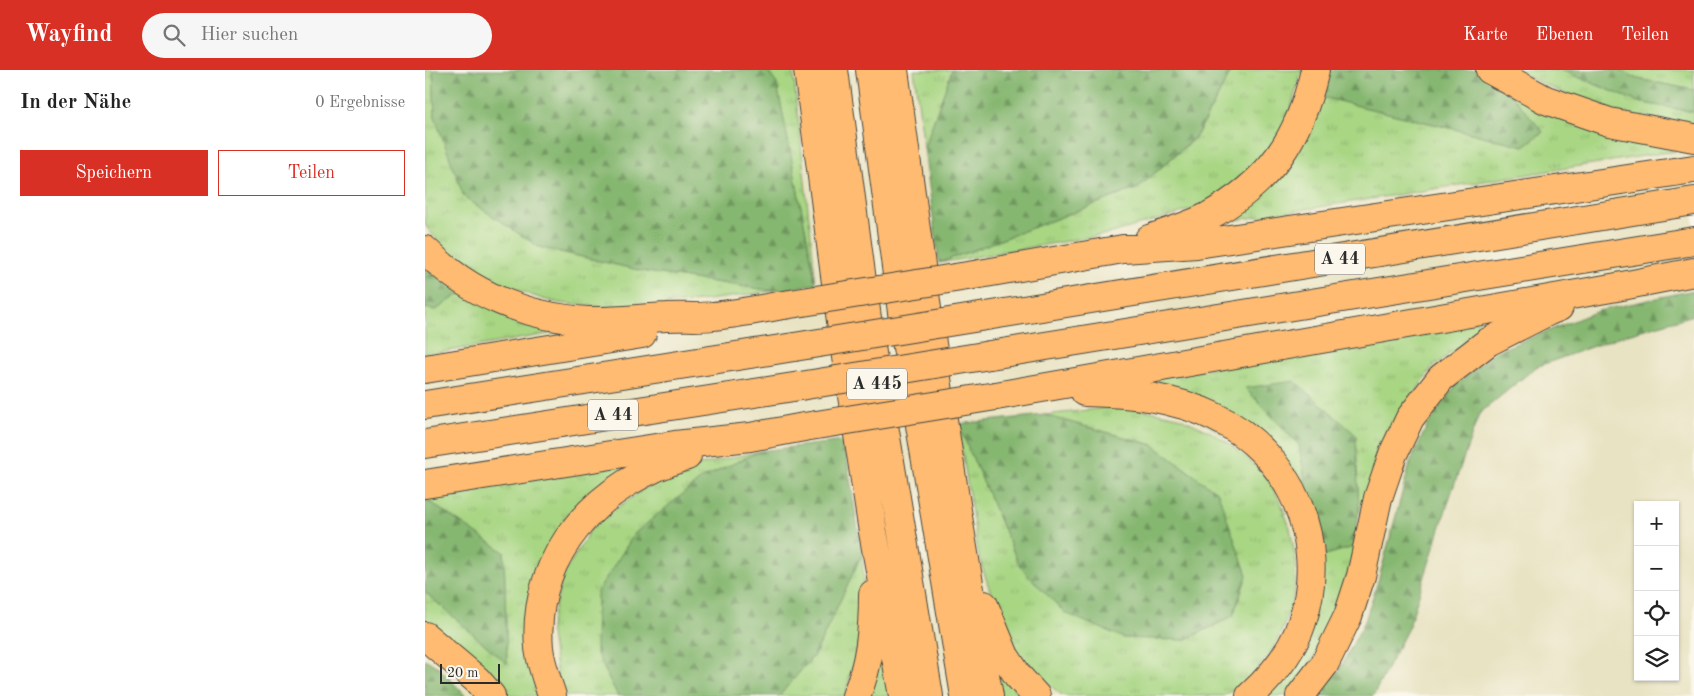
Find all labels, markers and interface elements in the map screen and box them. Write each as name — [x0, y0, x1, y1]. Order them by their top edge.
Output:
search box — [142, 13, 492, 58]
icon: search — [160, 21, 188, 49]
text: Wayfind — [25, 23, 112, 47]
text: Hier suchen — [200, 26, 298, 45]
text: Karte — [1463, 26, 1508, 44]
text: Ebenen — [1536, 26, 1593, 44]
text: Teilen — [1621, 26, 1669, 44]
text: In der Nähe — [20, 92, 131, 113]
text: 0 Ergebnisse — [315, 95, 405, 111]
button: Speichern — [20, 150, 208, 196]
button: Teilen — [218, 150, 405, 196]
road number: A 44 — [1315, 243, 1365, 274]
road number: A 445 — [847, 368, 907, 399]
road number: A 44 — [588, 400, 638, 430]
map controls — [1634, 501, 1679, 681]
button: + — [1634, 501, 1679, 546]
button: − — [1634, 546, 1679, 591]
button: locate — [1634, 591, 1679, 636]
button: layers — [1634, 636, 1679, 681]
scale bar — [440, 661, 500, 684]
text: 20 m — [447, 666, 478, 680]

